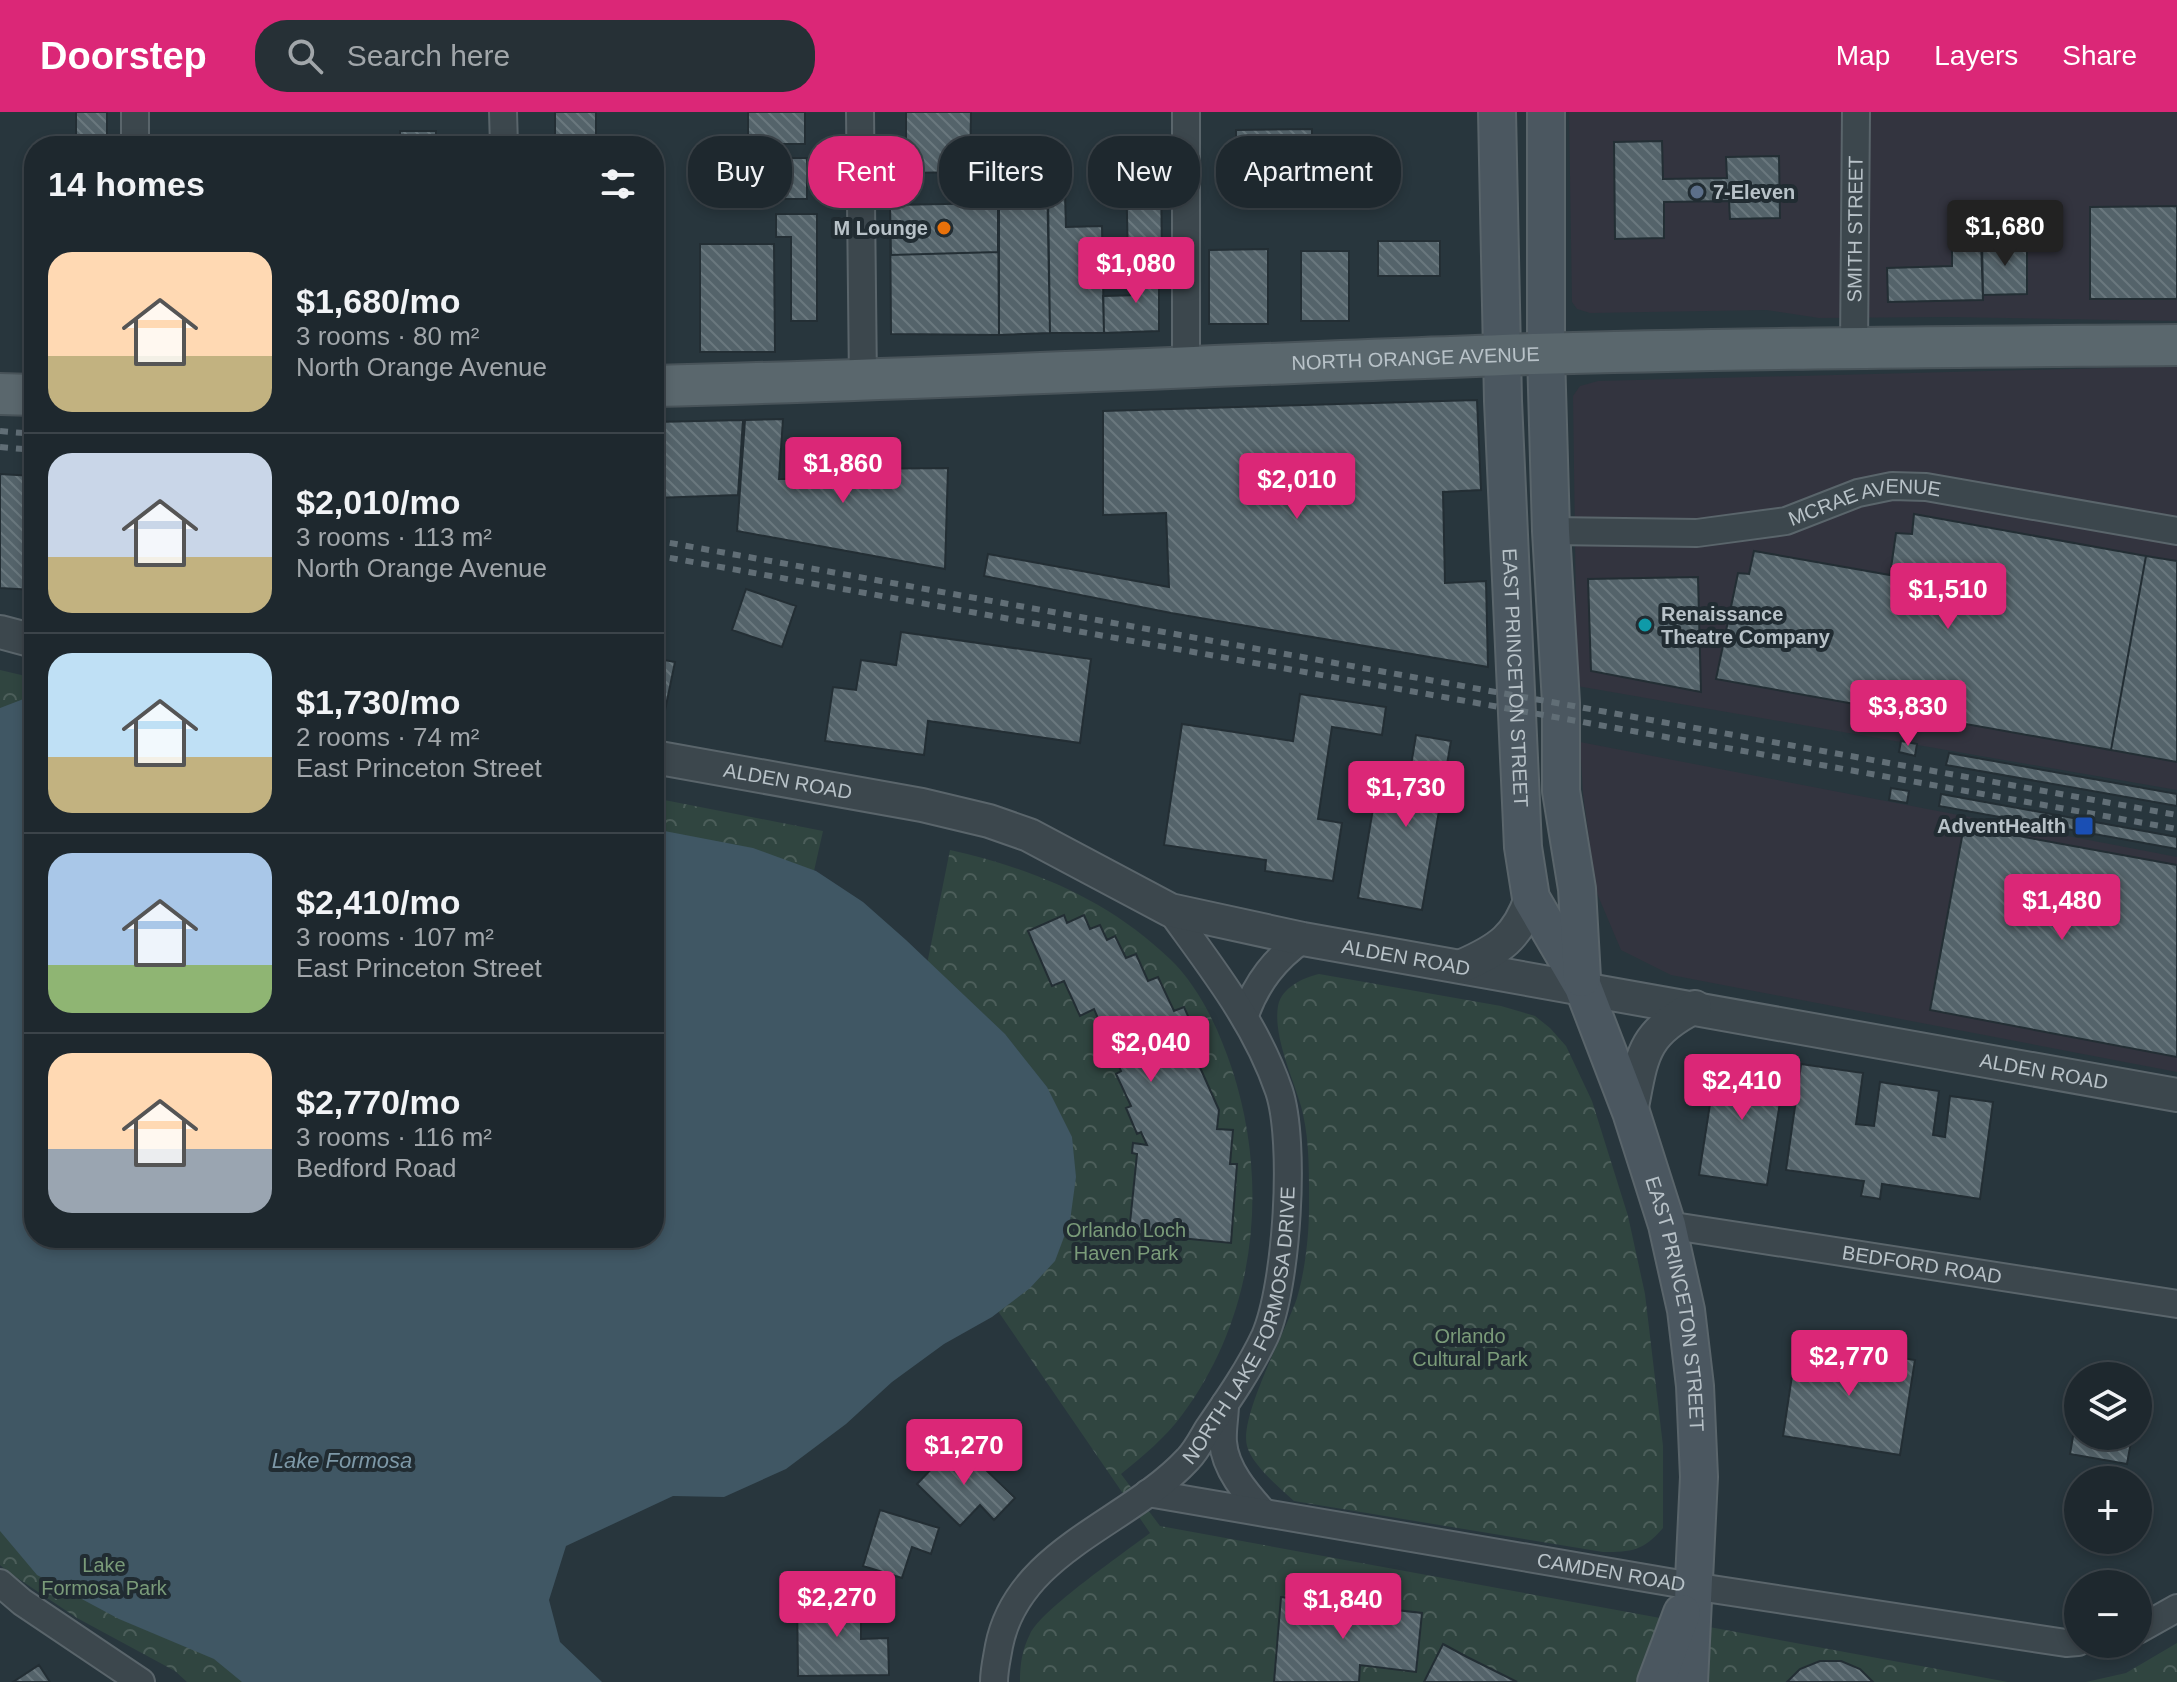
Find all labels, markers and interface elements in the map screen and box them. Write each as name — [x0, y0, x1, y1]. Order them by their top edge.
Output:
search box — [255, 20, 815, 92]
icon: search — [283, 34, 327, 78]
text: Doorstep — [40, 35, 207, 77]
text: Search here — [347, 39, 510, 72]
text: Map — [1836, 40, 1890, 71]
text: Layers — [1934, 40, 2018, 71]
text: Share — [2062, 40, 2137, 71]
chip: Buy — [688, 136, 792, 208]
chip: Rent — [808, 136, 923, 208]
chip: Filters — [939, 136, 1072, 208]
chip: New — [1088, 136, 1200, 208]
chip: Apartment — [1216, 136, 1401, 208]
street label: SMITH STREET — [1843, 156, 1867, 302]
icon: filters — [596, 162, 640, 206]
text: 14 homes — [48, 165, 205, 203]
place label: 7-Eleven — [1713, 181, 1795, 203]
marker: 7-Eleven — [1688, 183, 1706, 201]
pin: $1,680 — [1940, 200, 2070, 268]
text: $1,680 — [1965, 211, 2045, 241]
place label: M Lounge — [834, 217, 928, 239]
marker: M Lounge — [935, 219, 953, 237]
pin: $1,080 — [1071, 237, 1201, 305]
text: $1,080 — [1096, 248, 1176, 278]
text: $1,680/mo — [296, 282, 460, 320]
icon: home — [112, 284, 208, 380]
text: 3 rooms · 80 m² — [296, 321, 480, 351]
street label: NORTH ORANGE AVENUE — [1291, 343, 1540, 374]
text: North Orange Avenue — [296, 352, 547, 382]
pin: $1,860 — [778, 437, 908, 505]
text: $1,860 — [803, 448, 883, 478]
pin: $2,010 — [1232, 453, 1362, 521]
text: $2,010 — [1257, 464, 1337, 494]
street label: MCRAE AVENUE — [1785, 475, 1943, 530]
text: $2,010/mo — [296, 483, 460, 521]
icon: home — [112, 485, 208, 581]
text: 3 rooms · 113 m² — [296, 522, 492, 552]
street label: EAST PRINCETON STREET — [1499, 548, 1532, 808]
text: North Orange Avenue — [296, 553, 547, 583]
pin: $1,510 — [1883, 563, 2013, 631]
text: $1,510 — [1908, 574, 1988, 604]
place label: Renaissance Theatre Company — [1661, 603, 1831, 648]
marker: Renaissance Theatre Company — [1636, 616, 1654, 634]
pin: $3,830 — [1843, 680, 1973, 748]
text: $1,730/mo — [296, 683, 460, 721]
icon: home — [112, 685, 208, 781]
text: $3,830 — [1868, 691, 1948, 721]
text: 2 rooms · 74 m² — [296, 722, 480, 752]
text: East Princeton Street — [296, 753, 542, 783]
street label: ALDEN ROAD — [722, 759, 854, 803]
pin: $1,730 — [1341, 761, 1471, 829]
text: $1,730 — [1366, 772, 1446, 802]
place label: AdventHealth — [1937, 815, 2066, 837]
marker: AdventHealth — [2073, 815, 2095, 837]
pin: $1,480 — [1997, 874, 2127, 942]
text: $2,410/mo — [296, 883, 460, 921]
icon: home — [112, 885, 208, 981]
text: $1,480 — [2022, 885, 2102, 915]
text: 3 rooms · 107 m² — [296, 922, 494, 952]
street label: ALDEN ROAD — [1340, 935, 1472, 980]
text: East Princeton Street — [296, 953, 542, 983]
pin: $2,040 — [1086, 1016, 1216, 1084]
text: $2,040 — [1111, 1027, 1191, 1057]
street label: ALDEN ROAD — [1978, 1049, 2110, 1094]
pin: $2,410 — [1677, 1054, 1807, 1122]
text: $2,410 — [1702, 1065, 1782, 1095]
text: $2,770/mo — [296, 1083, 460, 1121]
icon: home — [112, 1085, 208, 1181]
text: 3 rooms · 116 m² — [296, 1122, 492, 1152]
text: Bedford Road — [296, 1153, 456, 1183]
street label: EAST PRINCETON STREET — [1641, 1174, 1708, 1432]
street label: NORTH LAKE FORMOSA DRIVE — [1178, 1186, 1299, 1468]
park label: Orlando Loch Haven Park — [1066, 1219, 1186, 1264]
street label: BEDFORD ROAD — [1841, 1241, 2003, 1288]
park label: Orlando Cultural Park — [1412, 1325, 1529, 1370]
pin: $2,770 — [1784, 1330, 1914, 1398]
text: $2,770 — [1809, 1341, 1889, 1371]
map controls — [2064, 1362, 2152, 1658]
button: layers — [2064, 1362, 2152, 1450]
pin: $1,270 — [899, 1419, 1029, 1487]
text: $1,270 — [924, 1430, 1004, 1460]
water label: Lake Formosa — [272, 1448, 412, 1473]
button: + — [2064, 1466, 2152, 1554]
street label: CAMDEN ROAD — [1535, 1549, 1687, 1596]
park label: Lake Formosa Park — [41, 1554, 168, 1599]
button: − — [2064, 1570, 2152, 1658]
pin: $2,270 — [772, 1571, 902, 1639]
pin: $1,840 — [1278, 1573, 1408, 1641]
text: $2,270 — [797, 1582, 877, 1612]
text: $1,840 — [1303, 1584, 1383, 1614]

